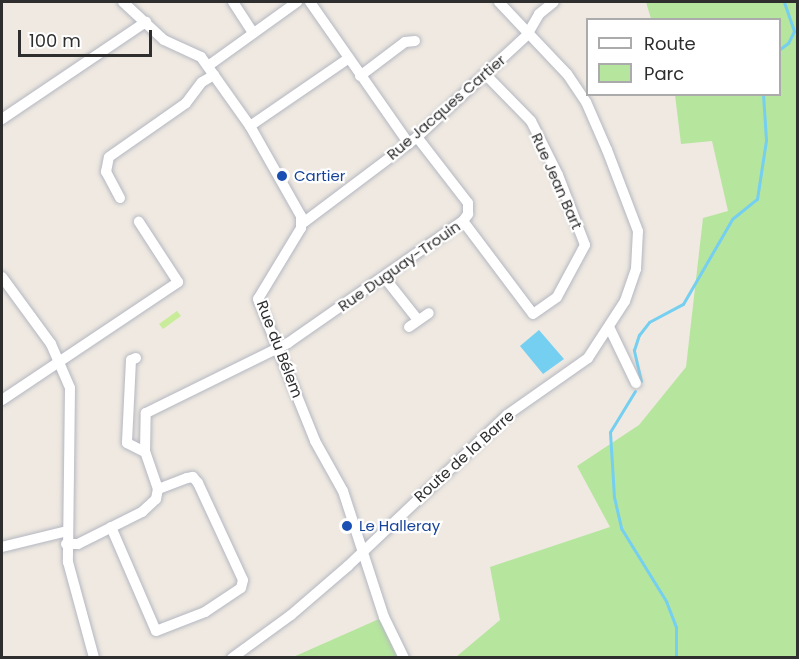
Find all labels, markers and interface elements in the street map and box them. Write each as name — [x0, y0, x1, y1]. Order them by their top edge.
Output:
scale bar — [21, 18, 154, 56]
legend — [586, 18, 781, 96]
text: 100 m — [29, 28, 81, 53]
text: Route — [644, 31, 696, 56]
street label: Rue Jacques Cartier — [383, 51, 509, 163]
text: Parc — [644, 61, 684, 86]
street label: Rue Jean Bart — [528, 130, 586, 232]
place label: Cartier — [294, 167, 345, 185]
marker: Cartier — [275, 169, 289, 183]
street label: Rue Duguay-Trouin — [334, 217, 464, 315]
street label: Rue du Bélem — [253, 298, 307, 400]
street label: Route de la Barre — [410, 406, 518, 506]
place label: Le Halleray — [359, 517, 440, 535]
marker: Le Halleray — [340, 519, 354, 533]

